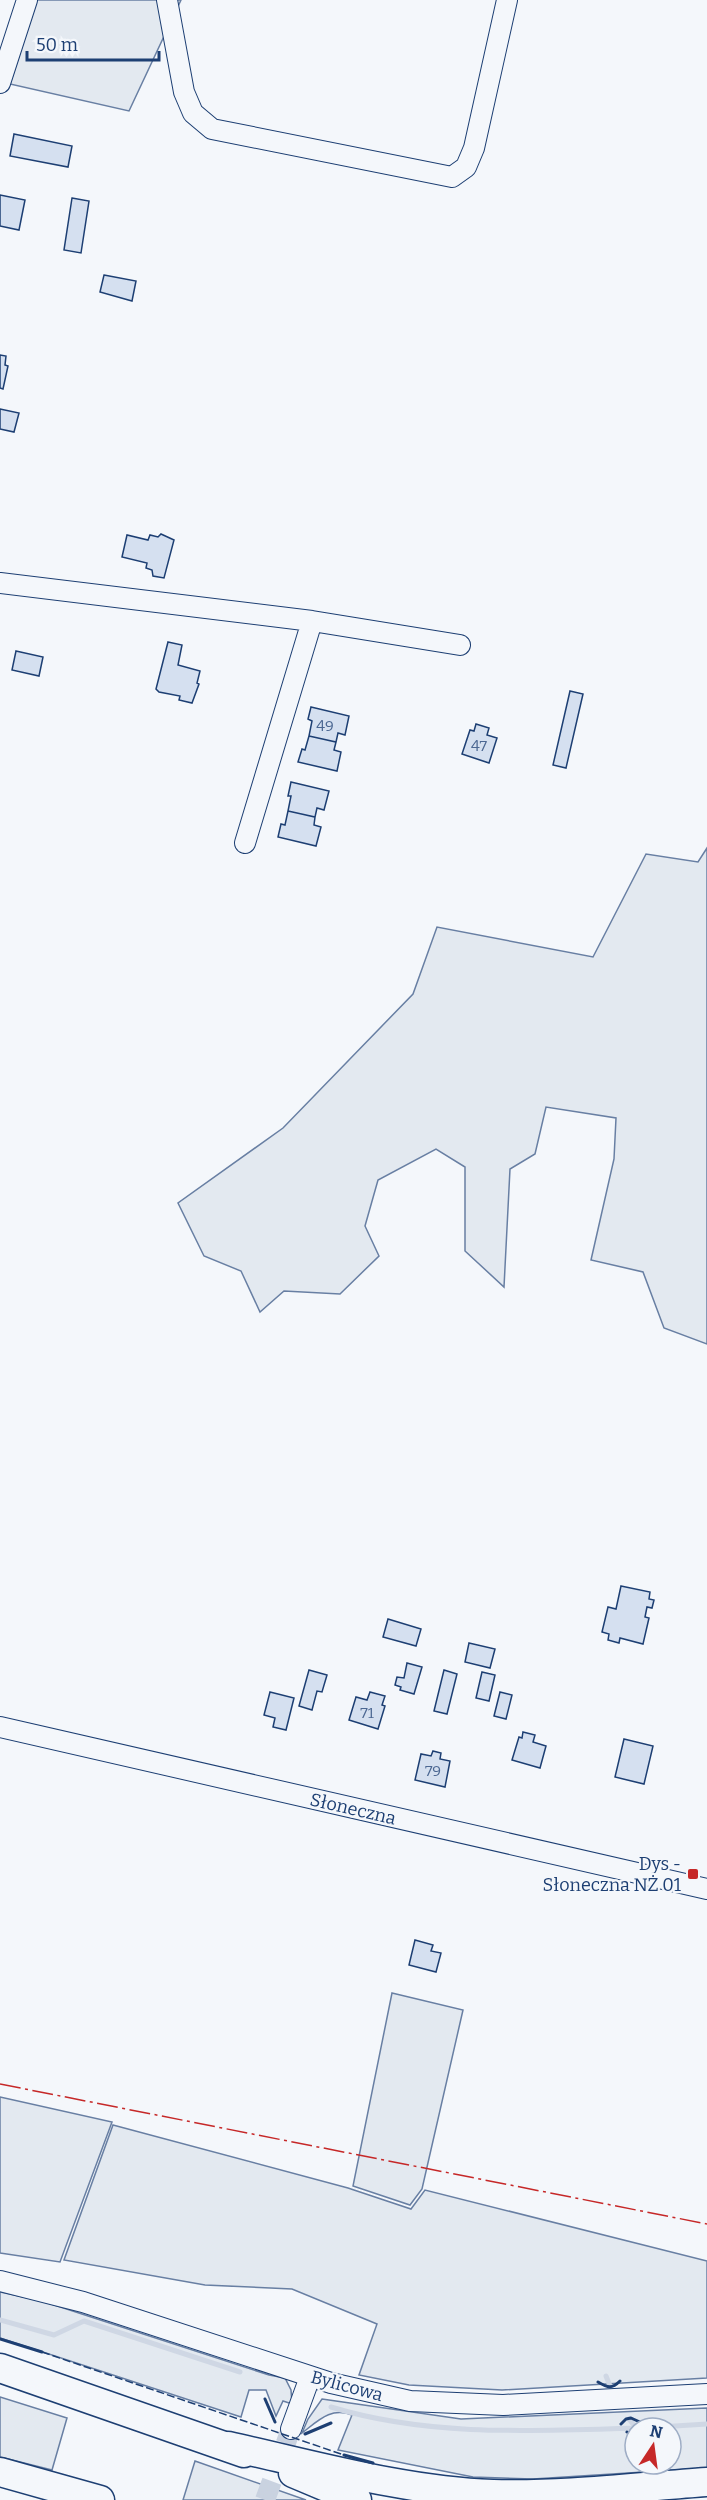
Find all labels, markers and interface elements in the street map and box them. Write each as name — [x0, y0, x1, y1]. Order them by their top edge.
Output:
scale bar — [27, 24, 159, 62]
text: 50 m — [36, 34, 78, 56]
house number: 49 — [316, 717, 334, 735]
house number: 47 — [471, 737, 488, 755]
house number: 71 — [360, 1704, 374, 1722]
house number: 79 — [425, 1762, 441, 1780]
street label: Słoneczna — [308, 1788, 398, 1830]
place label: Dys - Słoneczna NŻ 01 — [542, 1853, 682, 1896]
marker: Dys - Słoneczna NŻ 01 — [686, 1867, 700, 1881]
street label: Bylicowa — [308, 2366, 386, 2406]
north arrow — [623, 2416, 683, 2476]
text: N — [648, 2421, 664, 2443]

